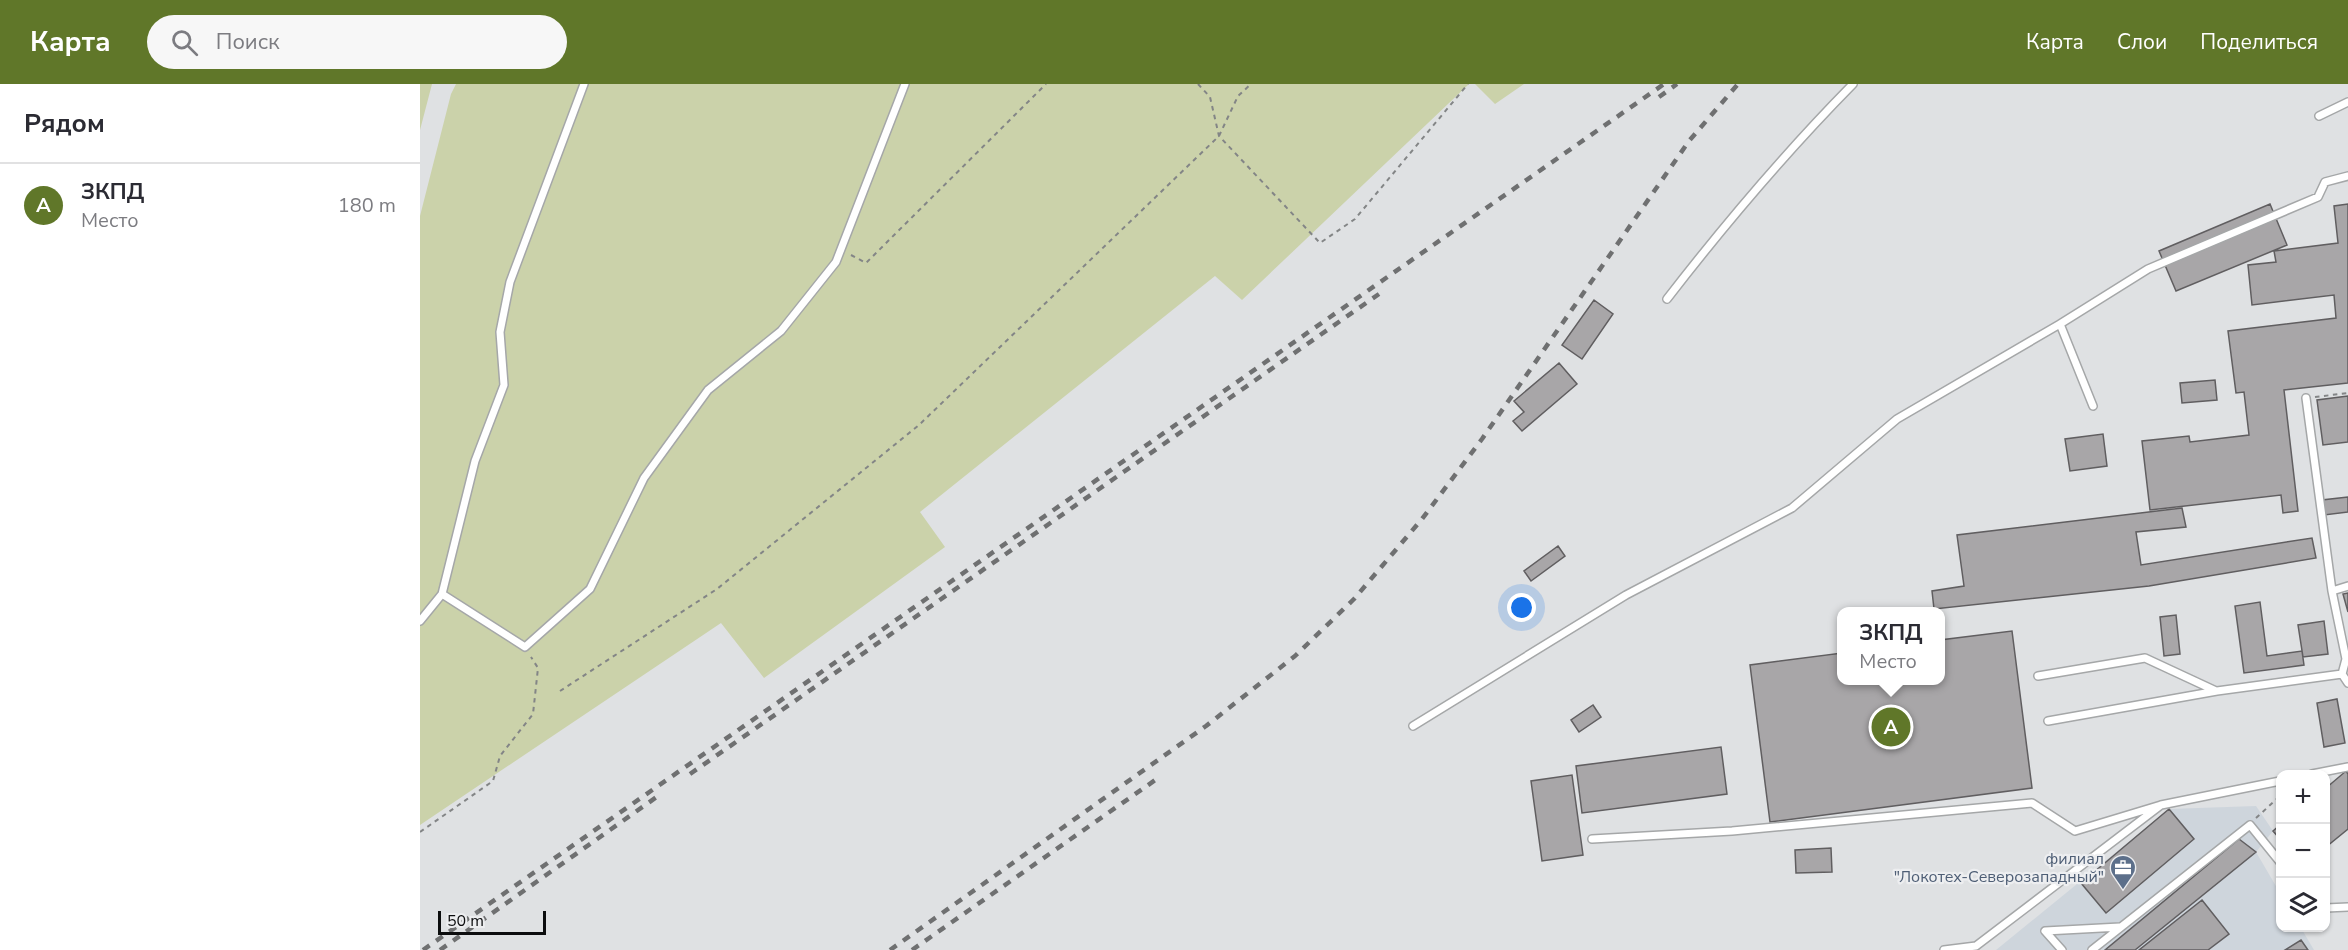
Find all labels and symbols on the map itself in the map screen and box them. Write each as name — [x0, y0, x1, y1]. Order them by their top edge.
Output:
your location — [1507, 593, 1536, 622]
pin: A — [1872, 704, 1910, 750]
place label: филиал "Локотех-Северозападный" — [1894, 848, 2104, 888]
office icon: филиал "Локотех-Северозападный" — [2108, 853, 2138, 891]
scale bar — [438, 908, 546, 936]

